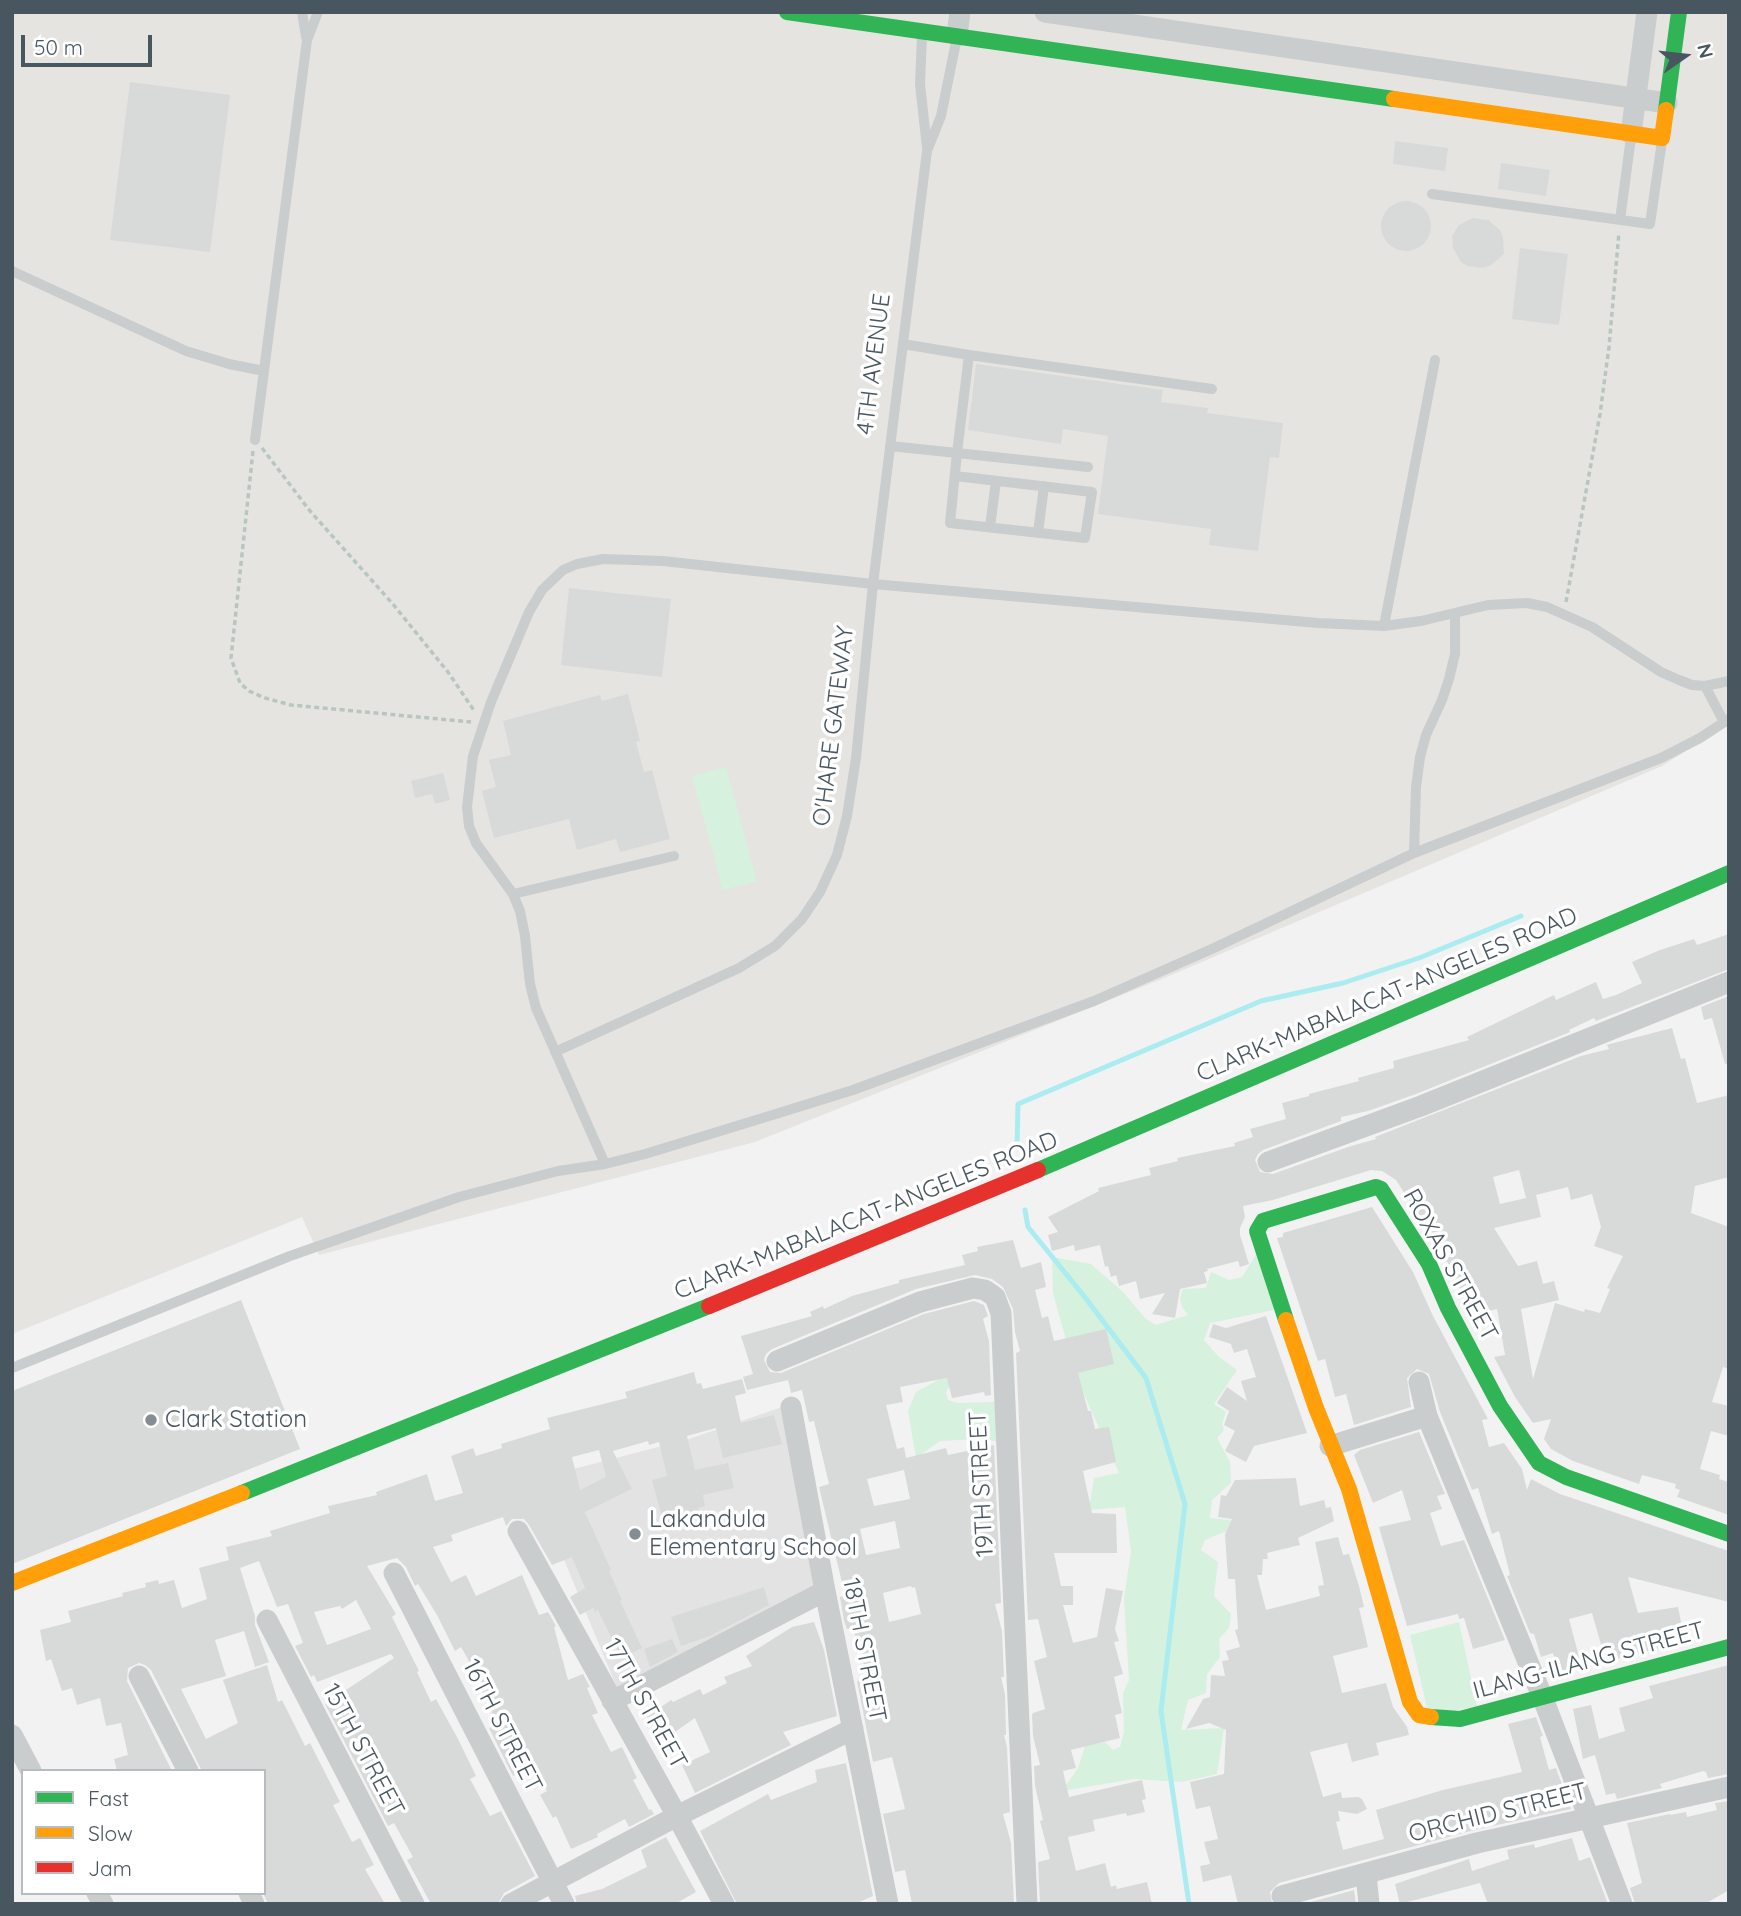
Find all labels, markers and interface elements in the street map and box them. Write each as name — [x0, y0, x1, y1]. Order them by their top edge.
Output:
scale bar — [24, 21, 156, 65]
north arrow — [1650, 21, 1720, 91]
text: 50 m — [34, 34, 83, 60]
text: N — [1692, 41, 1719, 61]
street label: 4TH AVENUE — [851, 292, 897, 436]
street label: O'HARE GATEWAY — [807, 624, 861, 828]
street label: CLARK-MABALACAT-ANGELES ROAD — [1192, 901, 1582, 1089]
street label: CLARK-MABALACAT-ANGELES ROAD — [670, 1126, 1062, 1306]
street label: ROXAS STREET — [1396, 1184, 1504, 1346]
place label: Clark Station — [165, 1406, 307, 1434]
street label: 19TH STREET — [964, 1410, 1000, 1558]
marker: Clark Station — [143, 1412, 159, 1428]
place label: Lakandula Elementary School — [649, 1506, 857, 1562]
marker: Lakandula Elementary School — [627, 1526, 643, 1542]
street label: 18TH STREET — [836, 1576, 892, 1724]
street label: ILANG-ILANG STREET — [1470, 1616, 1708, 1706]
street label: 17TH STREET — [597, 1633, 693, 1775]
street label: 16TH STREET — [456, 1654, 548, 1798]
street label: 15TH STREET — [316, 1679, 410, 1821]
legend — [21, 1769, 266, 1895]
street label: ORCHID STREET — [1406, 1777, 1590, 1849]
text: Fast — [88, 1785, 129, 1811]
text: Slow — [88, 1820, 133, 1846]
text: Jam — [88, 1855, 132, 1881]

